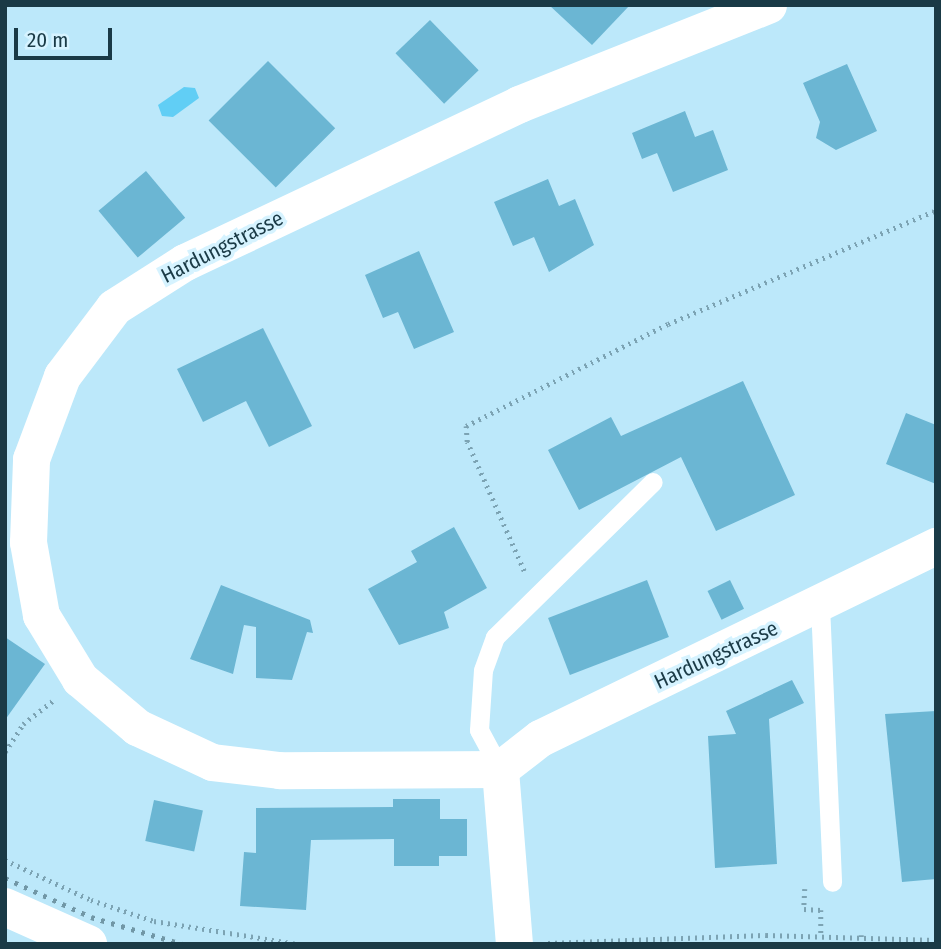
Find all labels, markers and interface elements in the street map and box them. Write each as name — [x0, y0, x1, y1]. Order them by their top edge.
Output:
scale bar — [18, 14, 116, 58]
text: 20 m — [27, 27, 68, 53]
street label: Hardungstrasse — [157, 205, 287, 289]
street label: Hardungstrasse — [650, 615, 782, 695]

